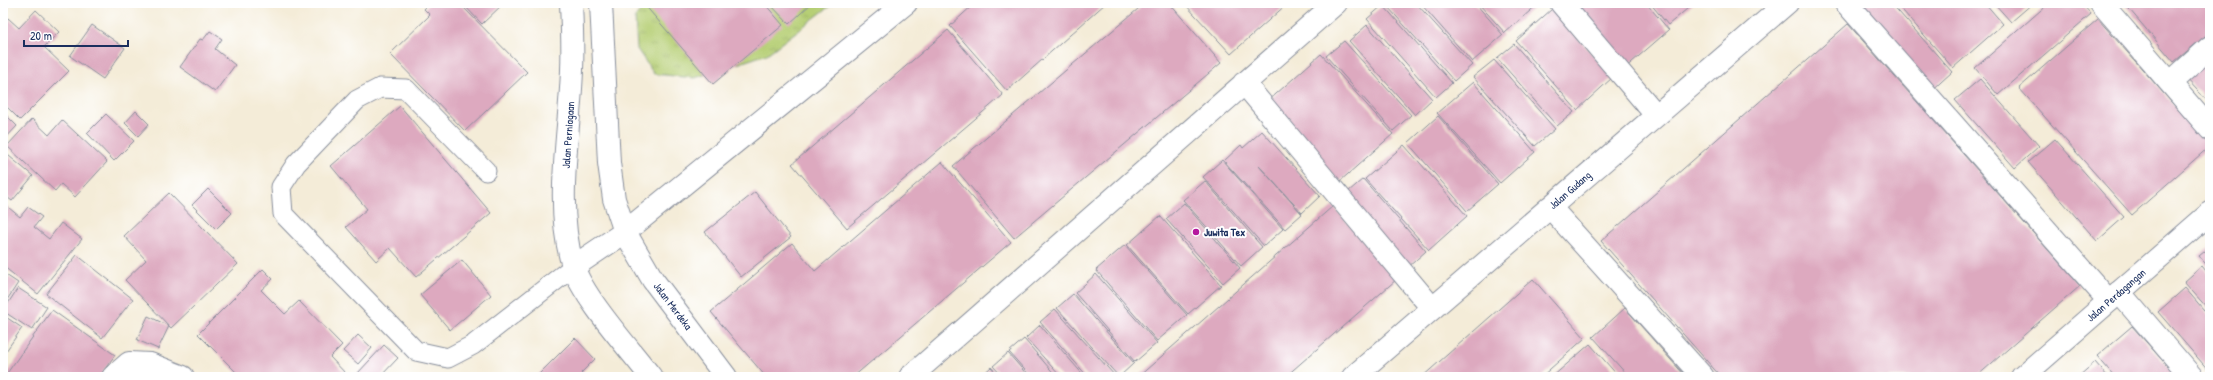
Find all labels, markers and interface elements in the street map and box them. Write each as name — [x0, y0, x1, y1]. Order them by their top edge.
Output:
scale bar — [24, 22, 128, 48]
text: 20 m — [30, 27, 52, 44]
street label: Jalan Perniagaan — [559, 101, 577, 169]
street label: Jalan Gudang — [1546, 168, 1594, 212]
place label: Juwita Tex — [1204, 225, 1245, 239]
marker: Juwita Tex — [1191, 227, 1201, 237]
street label: Jalan Perdagangan — [2083, 265, 2149, 325]
street label: Jalan Merdeka — [651, 279, 696, 333]

